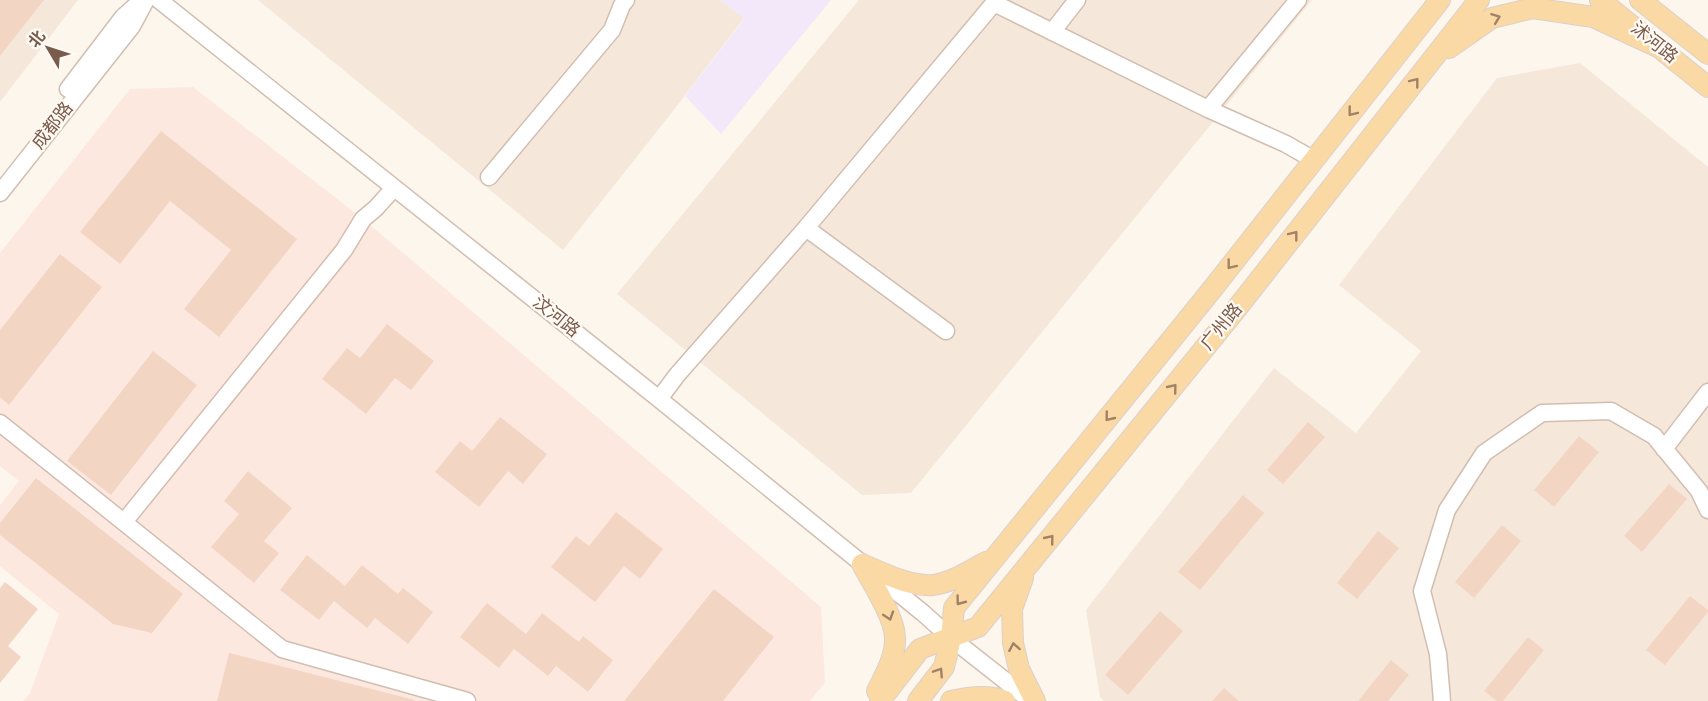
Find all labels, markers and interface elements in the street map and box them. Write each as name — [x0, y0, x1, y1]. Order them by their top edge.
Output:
one-way arrow — [1490, 13, 1500, 26]
street label: 沭河路 — [1627, 17, 1682, 67]
north arrow — [18, 18, 78, 78]
text: 北 — [25, 27, 48, 50]
one-way arrow — [1407, 78, 1418, 89]
street label: 成都路 — [28, 98, 77, 153]
one-way arrow — [1348, 105, 1359, 116]
one-way arrow — [1287, 231, 1298, 242]
one-way arrow — [1228, 259, 1239, 270]
street label: 汶河路 — [529, 291, 584, 341]
street label: 广州路 — [1196, 299, 1246, 354]
one-way arrow — [1165, 383, 1176, 394]
one-way arrow — [1105, 410, 1116, 421]
one-way arrow — [1042, 535, 1053, 546]
one-way arrow — [956, 594, 967, 605]
one-way arrow — [881, 610, 894, 621]
one-way arrow — [1009, 642, 1021, 651]
one-way arrow — [932, 668, 944, 678]

